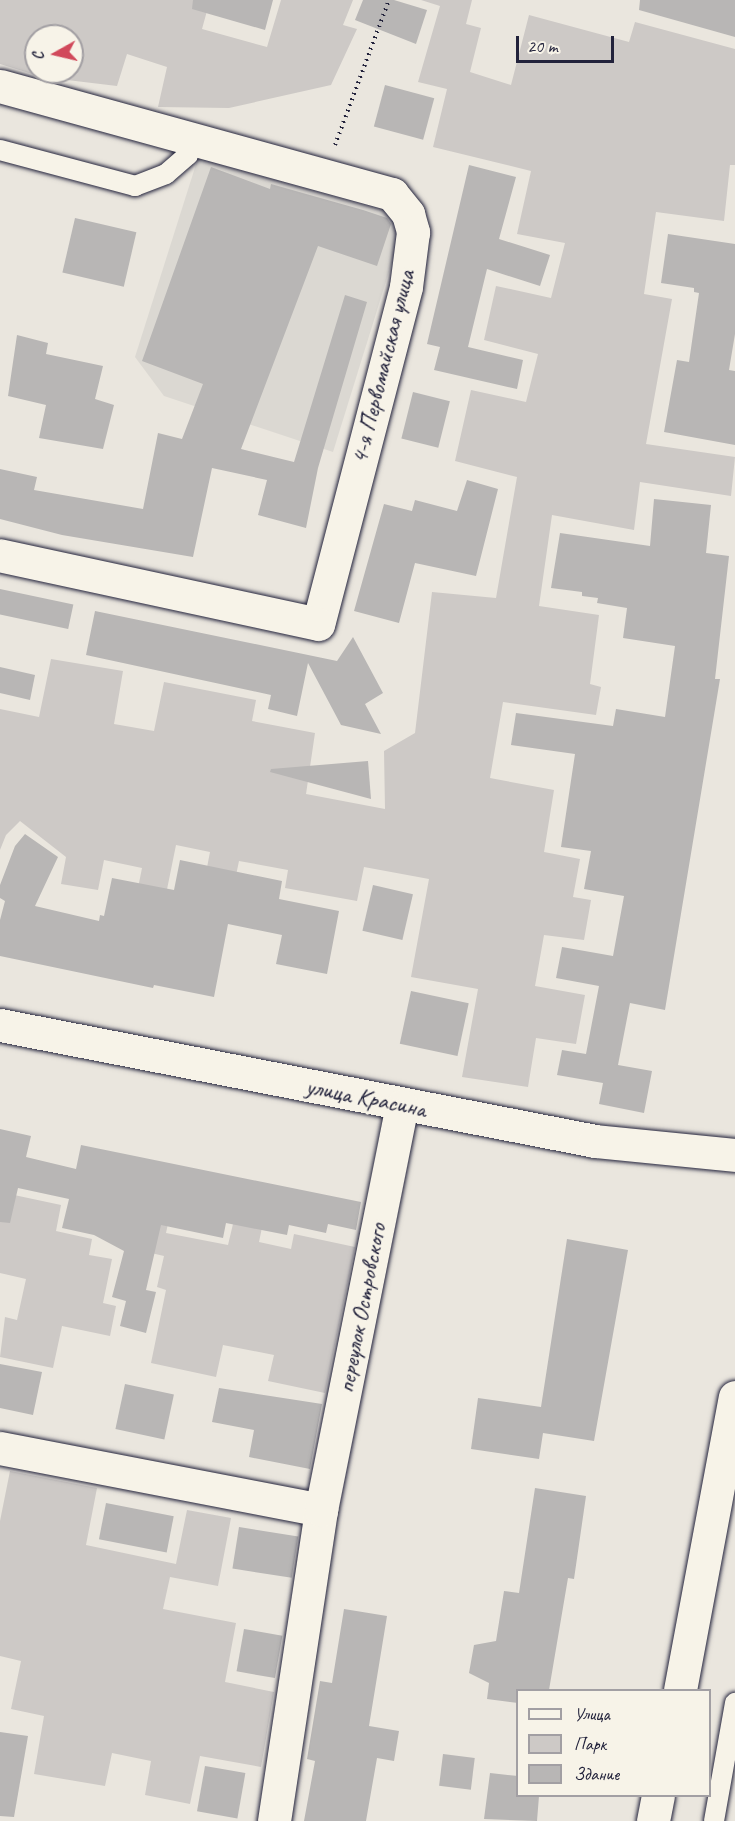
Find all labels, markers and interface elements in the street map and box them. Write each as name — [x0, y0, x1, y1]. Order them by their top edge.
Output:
north arrow — [24, 24, 84, 84]
scale bar — [519, 24, 616, 62]
text: 20 m — [527, 35, 558, 57]
text: С — [28, 51, 49, 62]
street label: 4-я Первомайская улица — [345, 267, 421, 467]
street label: улица Красина — [303, 1072, 429, 1124]
street label: переулок Островского — [331, 1220, 393, 1396]
legend — [516, 1689, 711, 1797]
text: Улица — [574, 1703, 610, 1725]
text: Парк — [574, 1733, 606, 1755]
text: Здание — [574, 1763, 619, 1785]

